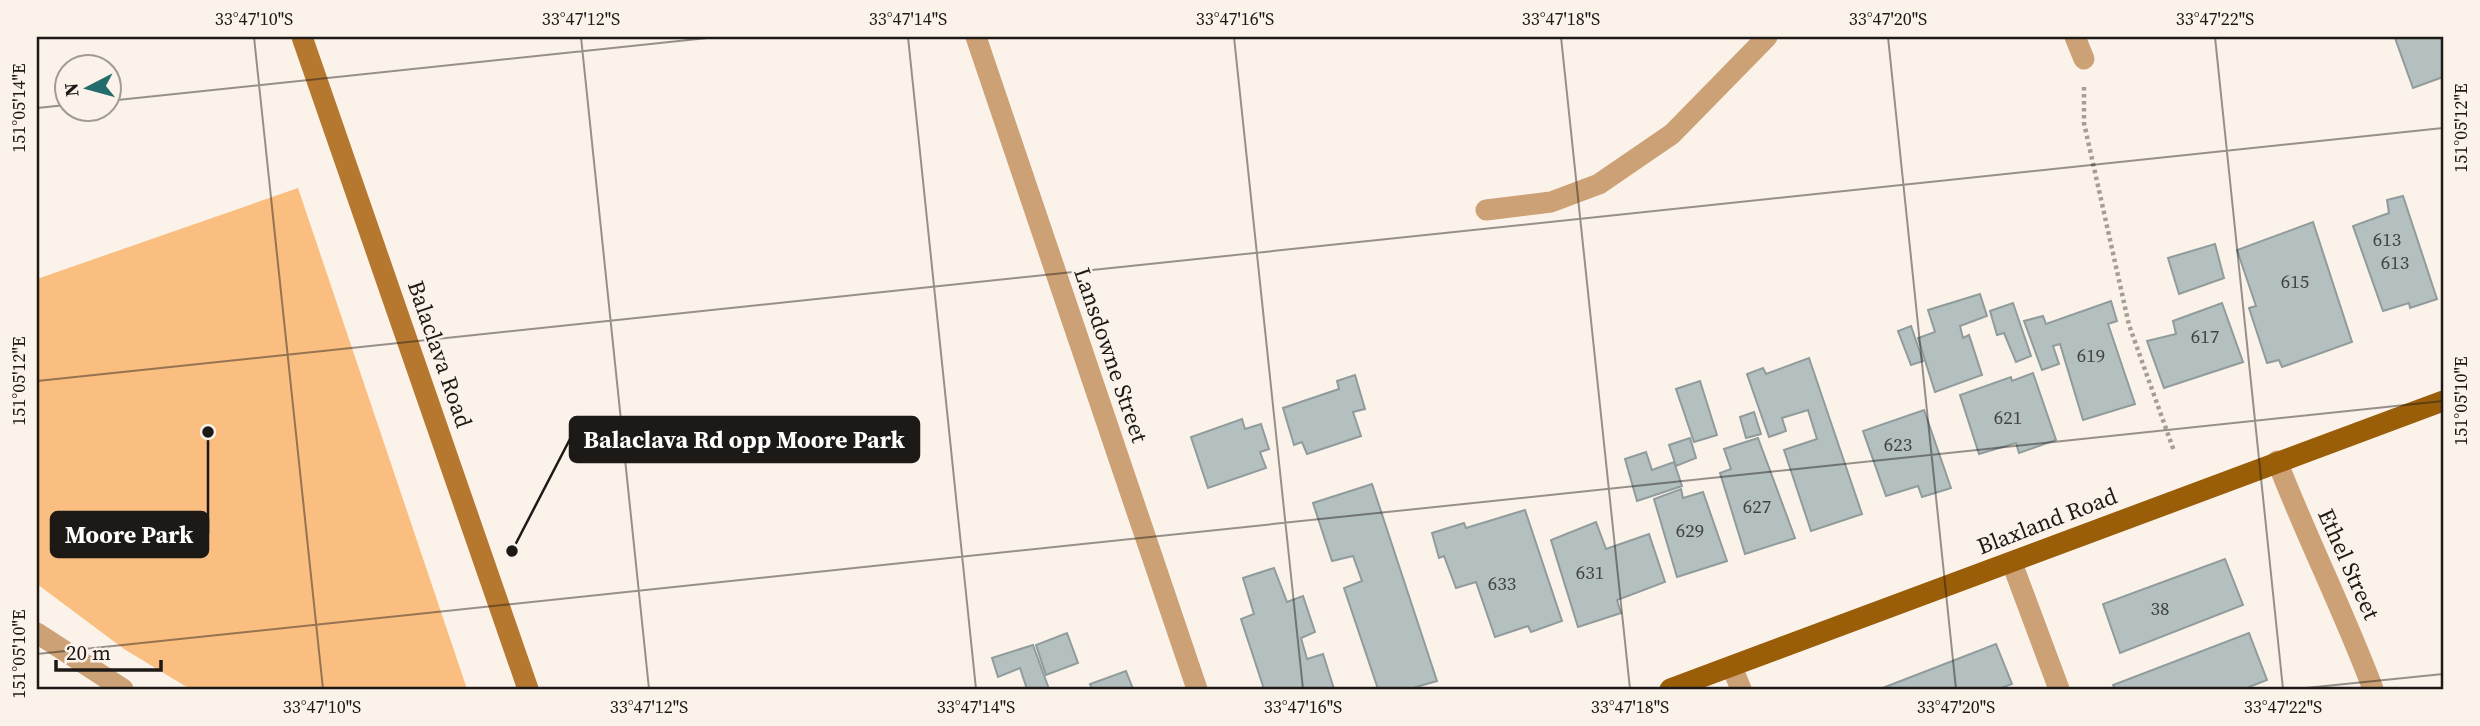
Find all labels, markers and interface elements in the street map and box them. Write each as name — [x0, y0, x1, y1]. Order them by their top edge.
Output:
text: 33°47'10"S — [215, 6, 293, 31]
text: 33°47'12"S — [542, 6, 620, 31]
text: 33°47'14"S — [869, 6, 947, 31]
text: 33°47'16"S — [1196, 6, 1274, 31]
text: 33°47'18"S — [1522, 6, 1600, 31]
text: 33°47'20"S — [1849, 6, 1927, 31]
text: 33°47'22"S — [2176, 6, 2254, 31]
north arrow — [52, 52, 122, 122]
text: 151°05'14"E — [6, 63, 31, 153]
text: N — [57, 81, 85, 98]
text: 151°05'12"E — [2448, 83, 2473, 173]
house number: 613 — [2373, 226, 2401, 252]
house number: 613 — [2381, 249, 2409, 275]
street label: Lansdowne Street — [1066, 263, 1156, 447]
house number: 615 — [2281, 268, 2309, 294]
street label: Balaclava Road — [400, 276, 480, 432]
house number: 617 — [2191, 323, 2219, 349]
text: 151°05'12"E — [6, 336, 31, 426]
house number: 619 — [2077, 342, 2105, 368]
text: 151°05'10"E — [2448, 356, 2473, 446]
house number: 621 — [1994, 404, 2022, 430]
callout: Balaclava Rd opp Moore Park — [570, 417, 919, 462]
text: Balaclava Rd opp Moore Park — [583, 423, 905, 456]
house number: 623 — [1884, 431, 1912, 457]
street label: Blaxland Road — [1972, 480, 2122, 562]
house number: 627 — [1743, 493, 1771, 519]
street label: Ethel Street — [2310, 503, 2388, 625]
callout: Moore Park — [51, 512, 208, 557]
house number: 629 — [1676, 517, 1704, 543]
text: Moore Park — [65, 518, 194, 551]
house number: 631 — [1576, 559, 1604, 585]
house number: 633 — [1488, 570, 1516, 596]
house number: 38 — [2150, 595, 2170, 621]
text: 151°05'10"E — [6, 609, 31, 699]
scale bar — [56, 628, 161, 672]
text: 20 m — [66, 638, 111, 667]
text: 33°47'10"S — [283, 694, 361, 719]
text: 33°47'12"S — [610, 694, 688, 719]
text: 33°47'14"S — [937, 694, 1015, 719]
text: 33°47'16"S — [1264, 694, 1342, 719]
text: 33°47'18"S — [1591, 694, 1669, 719]
text: 33°47'20"S — [1917, 694, 1995, 719]
text: 33°47'22"S — [2244, 694, 2322, 719]

